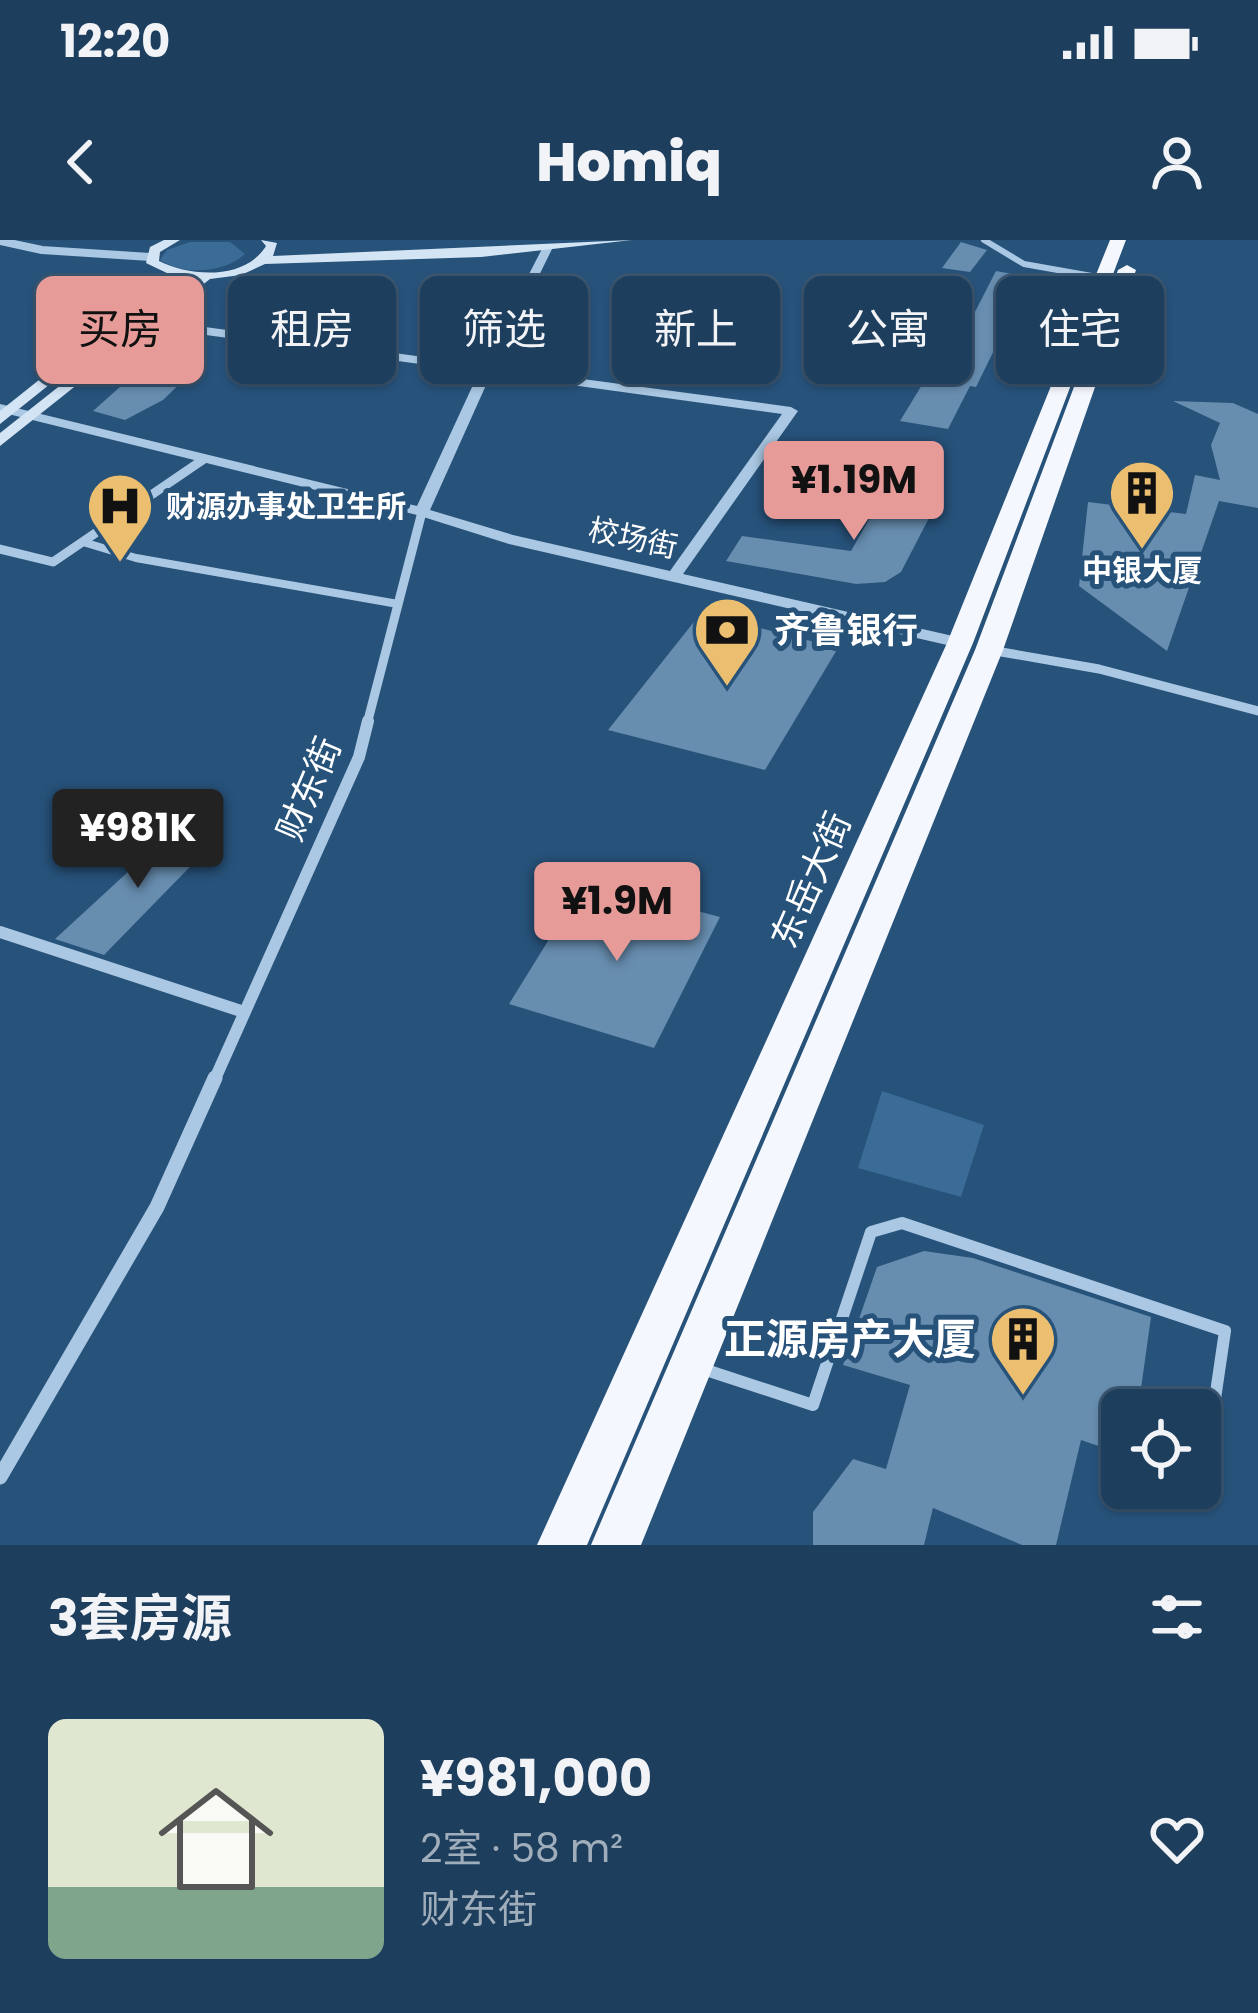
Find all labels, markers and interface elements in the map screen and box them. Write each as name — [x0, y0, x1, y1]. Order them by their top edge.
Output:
text: 12:20 — [60, 10, 170, 73]
text: Homiq — [536, 124, 722, 200]
icon: back — [48, 129, 114, 195]
icon: person — [1144, 129, 1210, 195]
chip: 买房 — [36, 276, 204, 384]
chip: 租房 — [228, 276, 396, 384]
chip: 筛选 — [420, 276, 588, 384]
chip: 新上 — [612, 276, 780, 384]
chip: 公寓 — [804, 276, 972, 384]
chip: 住宅 — [996, 276, 1164, 384]
pin: ¥1.19M — [756, 441, 952, 543]
text: ¥1.19M — [791, 452, 917, 507]
building icon: 中银大厦 — [1107, 458, 1177, 552]
hospital icon: 财源办事处卫生所 — [85, 471, 155, 565]
place label: 财源办事处卫生所 — [166, 485, 406, 528]
street label: 校场街 — [585, 508, 681, 568]
place label: 中银大厦 — [1082, 549, 1202, 592]
bank icon: 齐鲁银行 — [692, 595, 762, 689]
place label: 齐鲁银行 — [774, 605, 918, 656]
street label: 财东街 — [264, 729, 354, 849]
pin: ¥981K — [54, 789, 222, 891]
text: ¥981K — [79, 800, 197, 855]
street label: 东岳大街 — [758, 804, 864, 956]
pin: ¥1.9M — [533, 862, 701, 964]
text: ¥1.9M — [561, 873, 673, 928]
building icon: 正源房产大厦 — [988, 1304, 1058, 1398]
place label: 正源房产大厦 — [724, 1310, 976, 1369]
map controls — [1101, 1389, 1221, 1509]
button: locate — [1101, 1389, 1221, 1509]
text: 3套房源 — [48, 1582, 232, 1654]
icon: filters — [1144, 1584, 1210, 1650]
text: ¥981,000 — [420, 1742, 652, 1814]
icon: home — [144, 1767, 288, 1911]
icon: heart — [1144, 1806, 1210, 1872]
text: 2室 · 58 m² — [420, 1821, 623, 1876]
text: 财东街 — [420, 1882, 537, 1937]

